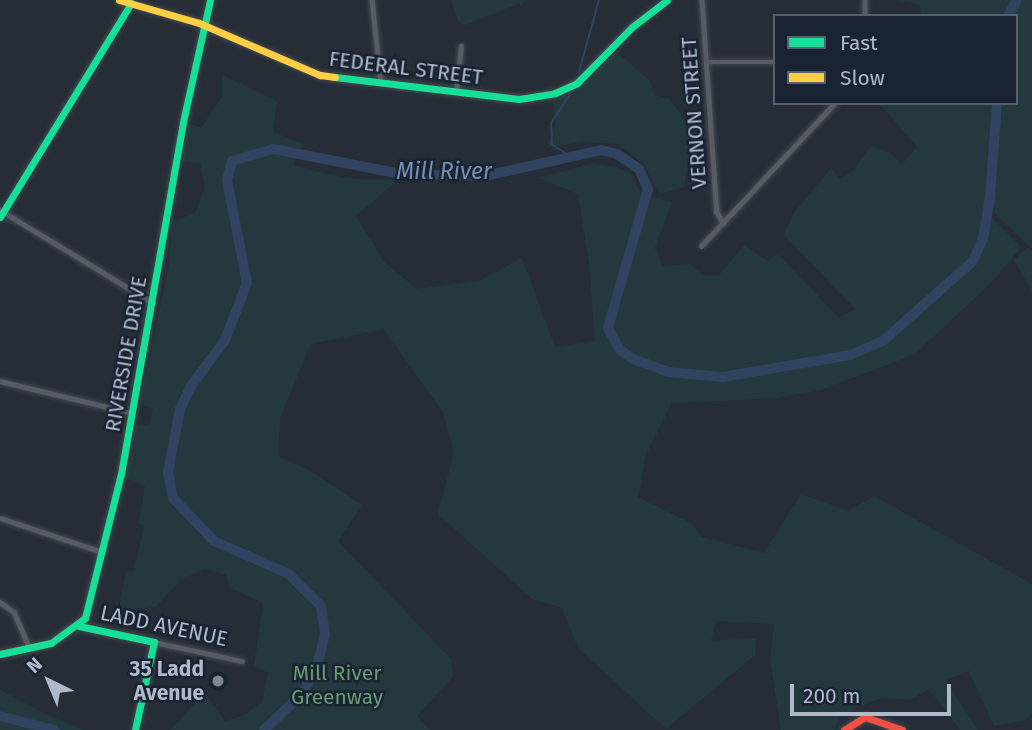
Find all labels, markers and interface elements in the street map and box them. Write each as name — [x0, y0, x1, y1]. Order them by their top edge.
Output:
legend — [773, 14, 1018, 105]
text: Fast — [840, 30, 878, 56]
street label: VERNON STREET — [676, 36, 712, 190]
street label: FEDERAL STREET — [328, 46, 484, 90]
text: Slow — [840, 65, 885, 91]
water label: Mill River — [396, 157, 492, 185]
street label: RIVERSIDE DRIVE — [100, 274, 152, 434]
street label: LADD AVENUE — [98, 600, 230, 652]
north arrow — [14, 646, 84, 716]
text: N — [22, 653, 47, 678]
place label: 35 Ladd Avenue — [130, 656, 204, 706]
park label: Mill River Greenway — [291, 660, 383, 710]
scale bar — [794, 670, 955, 714]
marker: 35 Ladd Avenue — [210, 673, 226, 689]
text: 200 m — [803, 683, 860, 709]

